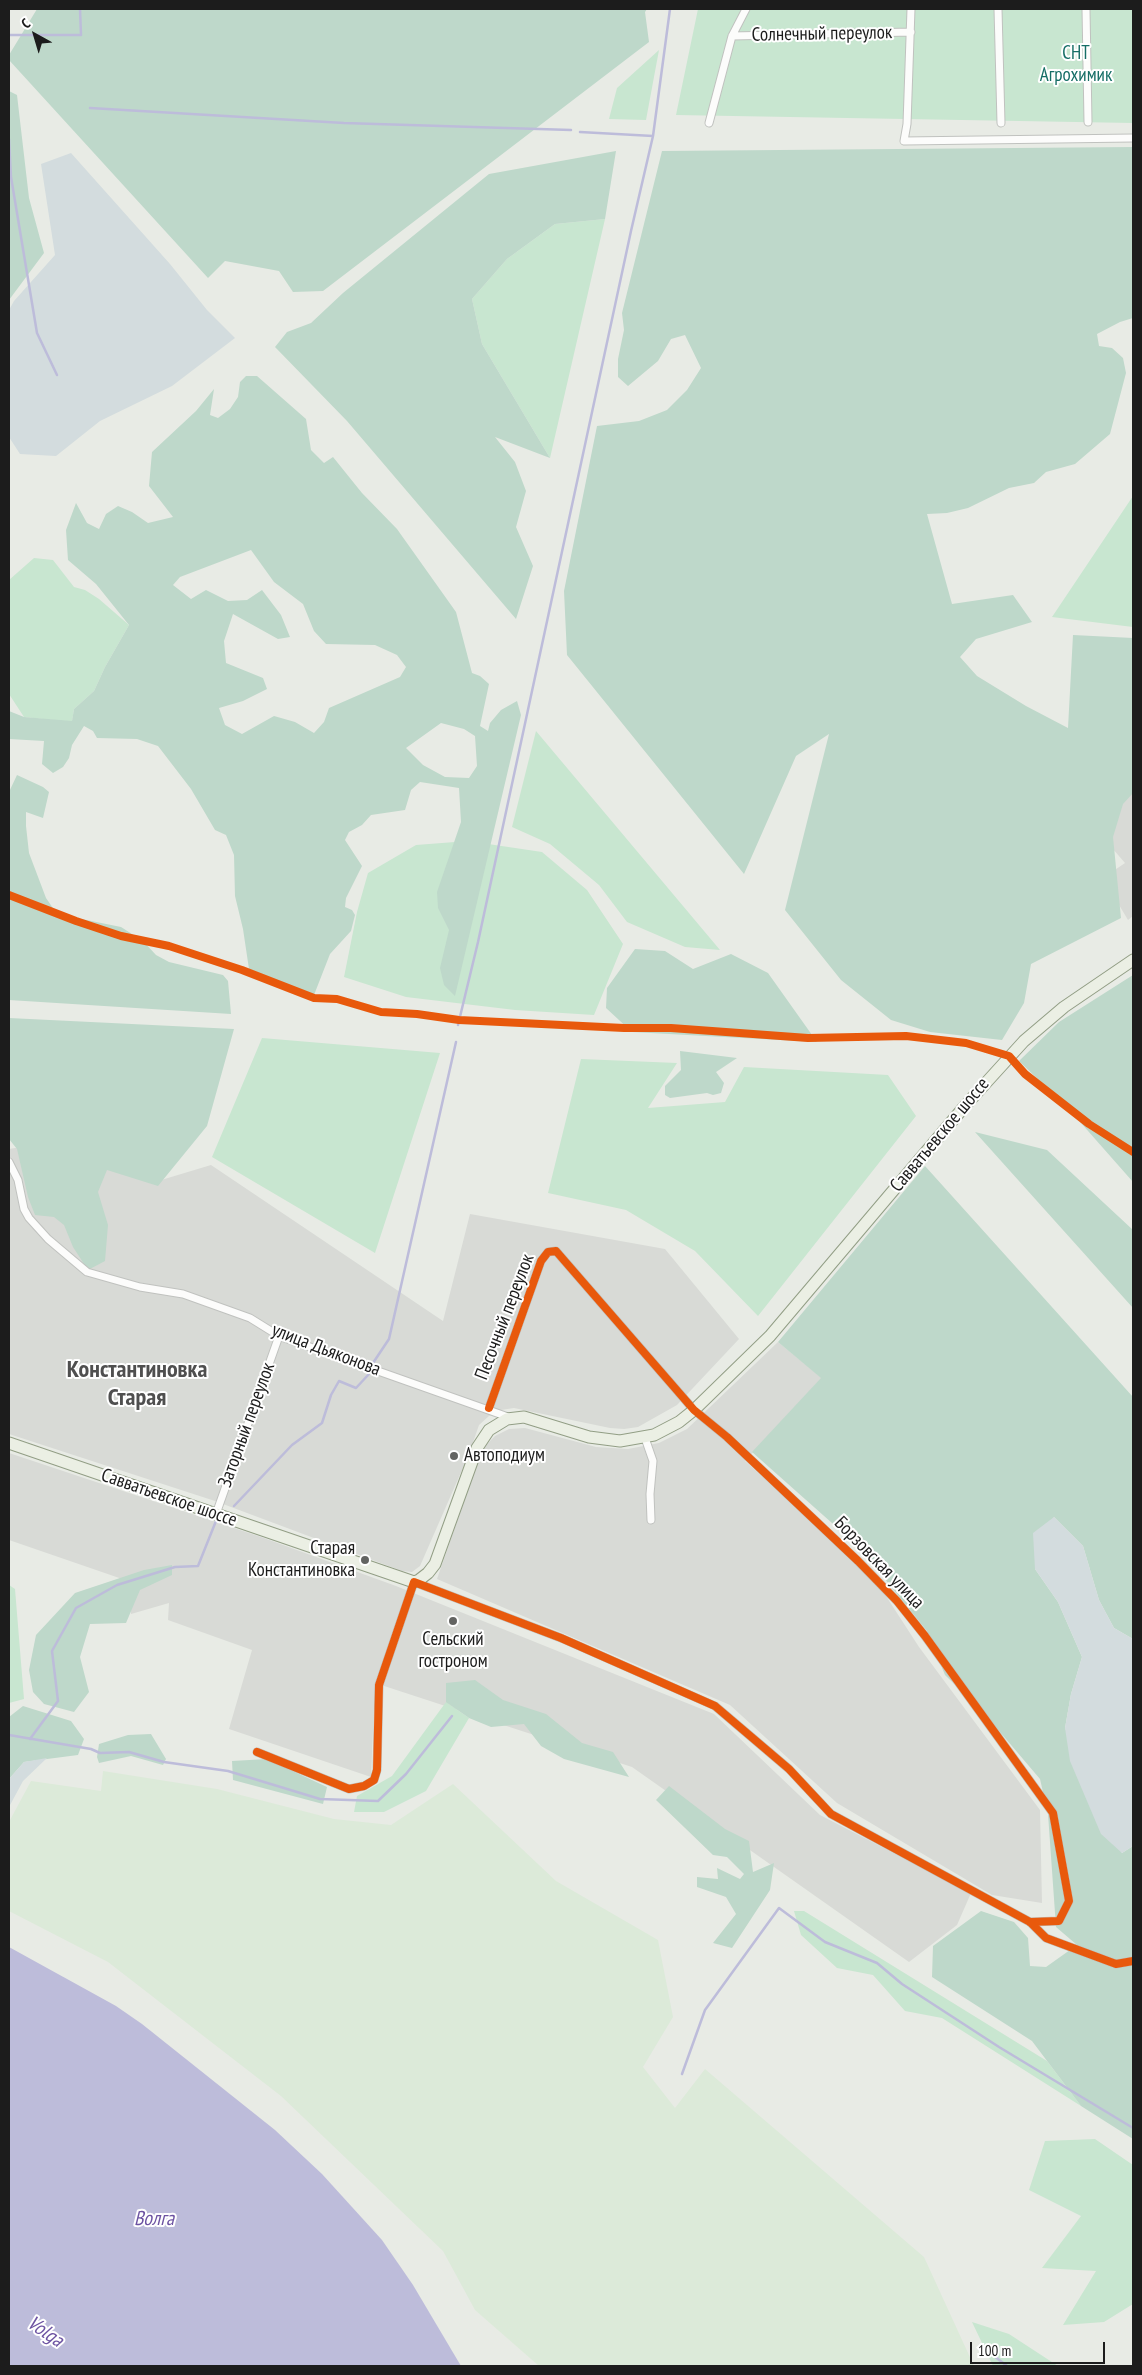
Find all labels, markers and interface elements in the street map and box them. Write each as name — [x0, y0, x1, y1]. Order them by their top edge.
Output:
north arrow — [10, 10, 60, 60]
text: С — [17, 14, 34, 32]
street label: Солнечный переулок — [752, 21, 892, 47]
park label: СНТ Агрохимик — [1040, 43, 1112, 87]
street label: Савватьевское шоссе — [886, 1073, 994, 1197]
street label: Песочный переулок — [471, 1251, 539, 1383]
street label: улица Дьяконова — [268, 1319, 384, 1381]
district label: Константиновка Старая — [67, 1356, 207, 1412]
street label: Заторный переулок — [214, 1360, 280, 1490]
place label: Автоподиум — [464, 1445, 545, 1467]
marker: Автоподиум — [448, 1450, 460, 1462]
street label: Савватьевское шоссе — [98, 1464, 240, 1532]
street label: Борзовская улица — [829, 1512, 929, 1614]
place label: Старая Константиновка — [248, 1538, 355, 1582]
marker: Старая Константиновка — [359, 1554, 371, 1566]
marker: Сельский гостроном — [447, 1615, 459, 1627]
place label: Сельский гостроном — [418, 1629, 488, 1673]
water label: Волга — [134, 2207, 174, 2231]
water label: Volga — [22, 2311, 68, 2353]
scale bar — [972, 2332, 1107, 2364]
text: 100 m — [978, 2341, 1011, 2360]

